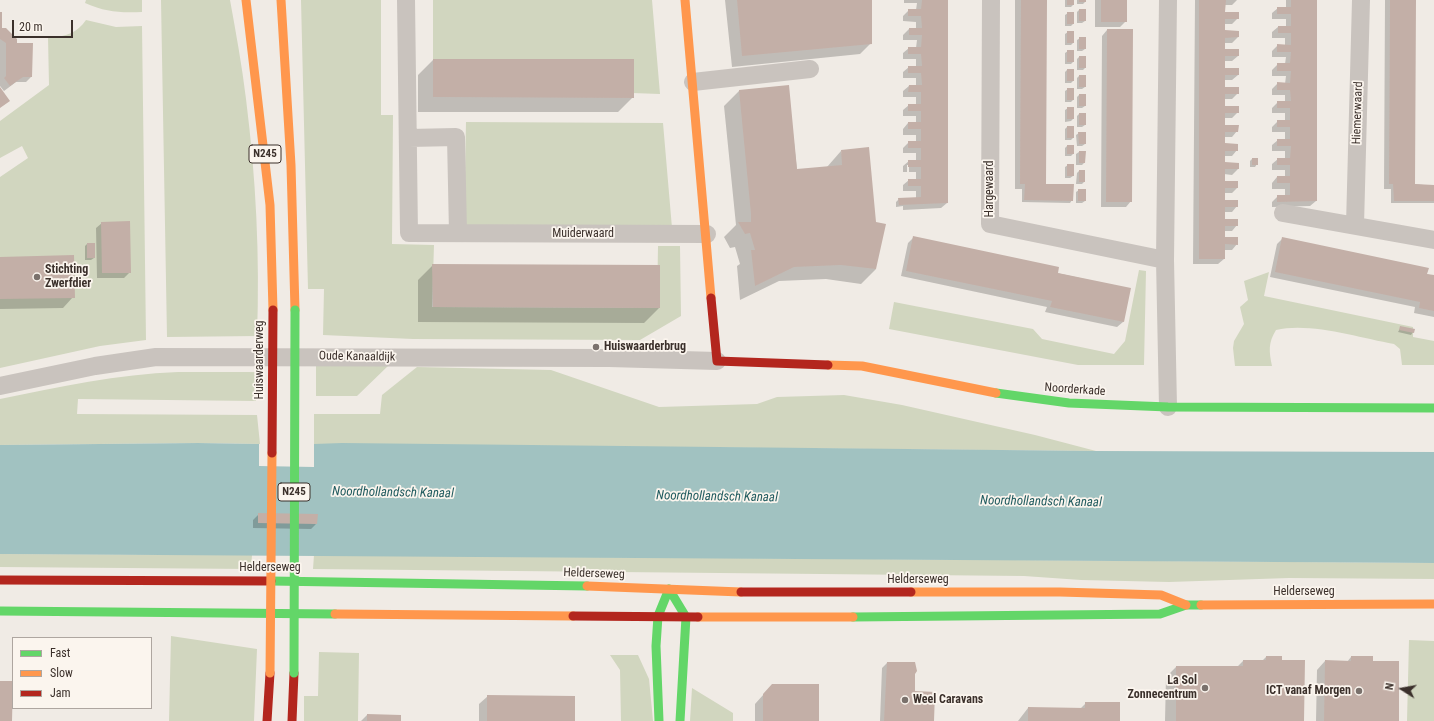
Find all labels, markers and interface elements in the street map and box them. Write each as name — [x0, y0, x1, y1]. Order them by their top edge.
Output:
scale bar — [14, 12, 75, 38]
text: 20 m — [19, 20, 43, 34]
street label: Hiemerwaard — [1350, 81, 1366, 145]
road number: N245 — [249, 145, 281, 163]
street label: Hargewaard — [983, 160, 997, 218]
street label: Muiderwaard — [552, 227, 614, 241]
place label: Stichting Zwerfdier — [45, 263, 91, 291]
marker: Stichting Zwerfdier — [32, 272, 42, 282]
street label: Huiswaarderweg — [253, 321, 267, 399]
place label: Huiswaarderbrug — [604, 340, 686, 354]
marker: Huiswaarderbrug — [591, 342, 601, 352]
street label: Oude Kanaaldijk — [319, 349, 395, 365]
street label: Noorderkade — [1044, 381, 1106, 399]
road number: N245 — [278, 483, 310, 501]
water label: Noordhollandsch Kanaal — [332, 484, 454, 502]
water label: Noordhollandsch Kanaal — [656, 488, 778, 506]
water label: Noordhollandsch Kanaal — [980, 493, 1102, 511]
street label: Helderseweg — [239, 561, 301, 575]
street label: Helderseweg — [563, 566, 625, 582]
street label: Helderseweg — [887, 573, 949, 587]
street label: Helderseweg — [1273, 585, 1335, 599]
legend — [12, 637, 152, 709]
text: Fast — [50, 646, 70, 660]
text: Slow — [50, 666, 73, 680]
north arrow — [1382, 669, 1422, 709]
place label: La Sol Zonnecentrum — [1128, 674, 1197, 702]
text: N — [1383, 682, 1397, 691]
marker: La Sol Zonnecentrum — [1200, 683, 1210, 693]
place label: ICT vanaf Morgen — [1266, 684, 1351, 698]
text: Jam — [50, 686, 71, 700]
marker: ICT vanaf Morgen — [1354, 686, 1364, 696]
place label: Weel Caravans — [913, 693, 983, 707]
marker: Weel Caravans — [900, 695, 910, 705]

